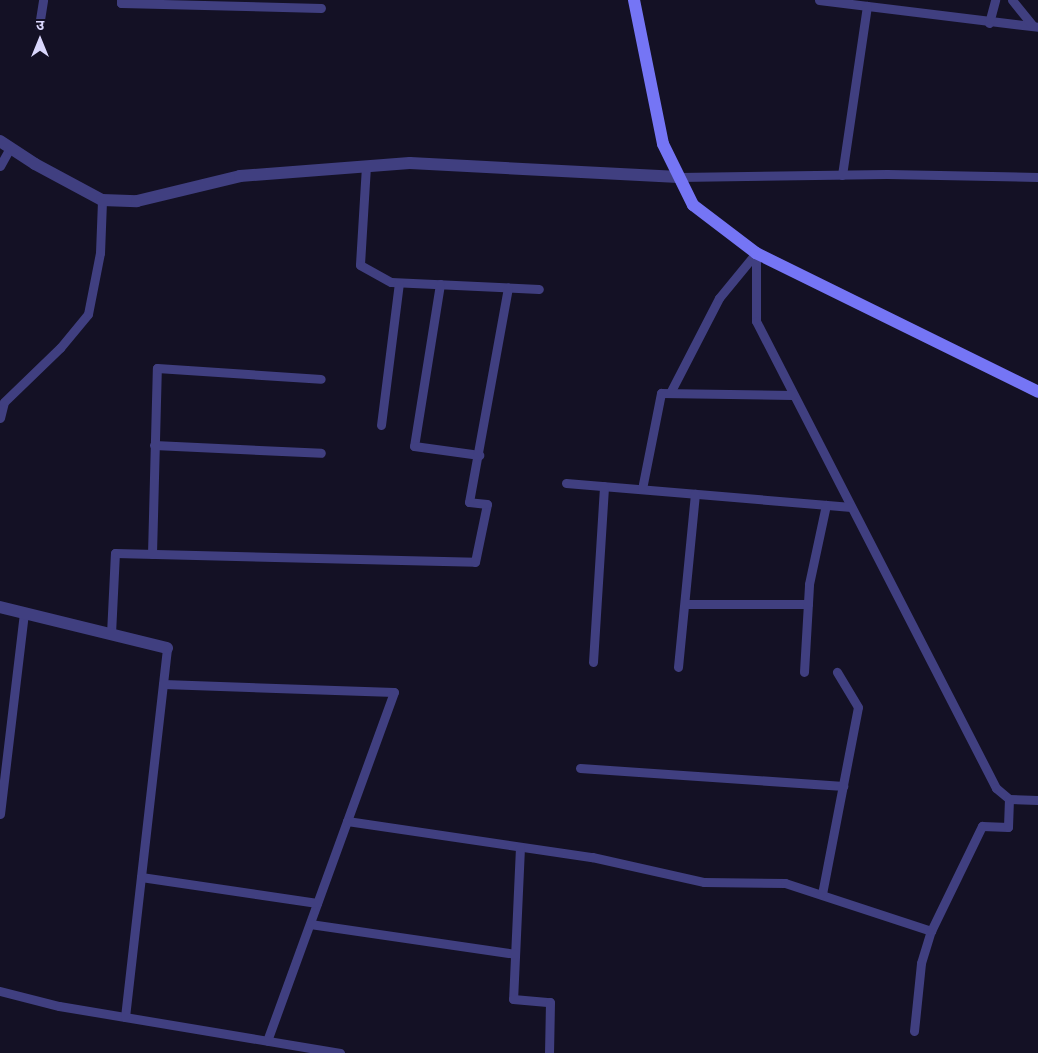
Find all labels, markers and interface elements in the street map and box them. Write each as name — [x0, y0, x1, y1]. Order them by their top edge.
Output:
north arrow — [15, 15, 65, 65]
text: उ — [36, 16, 44, 33]

